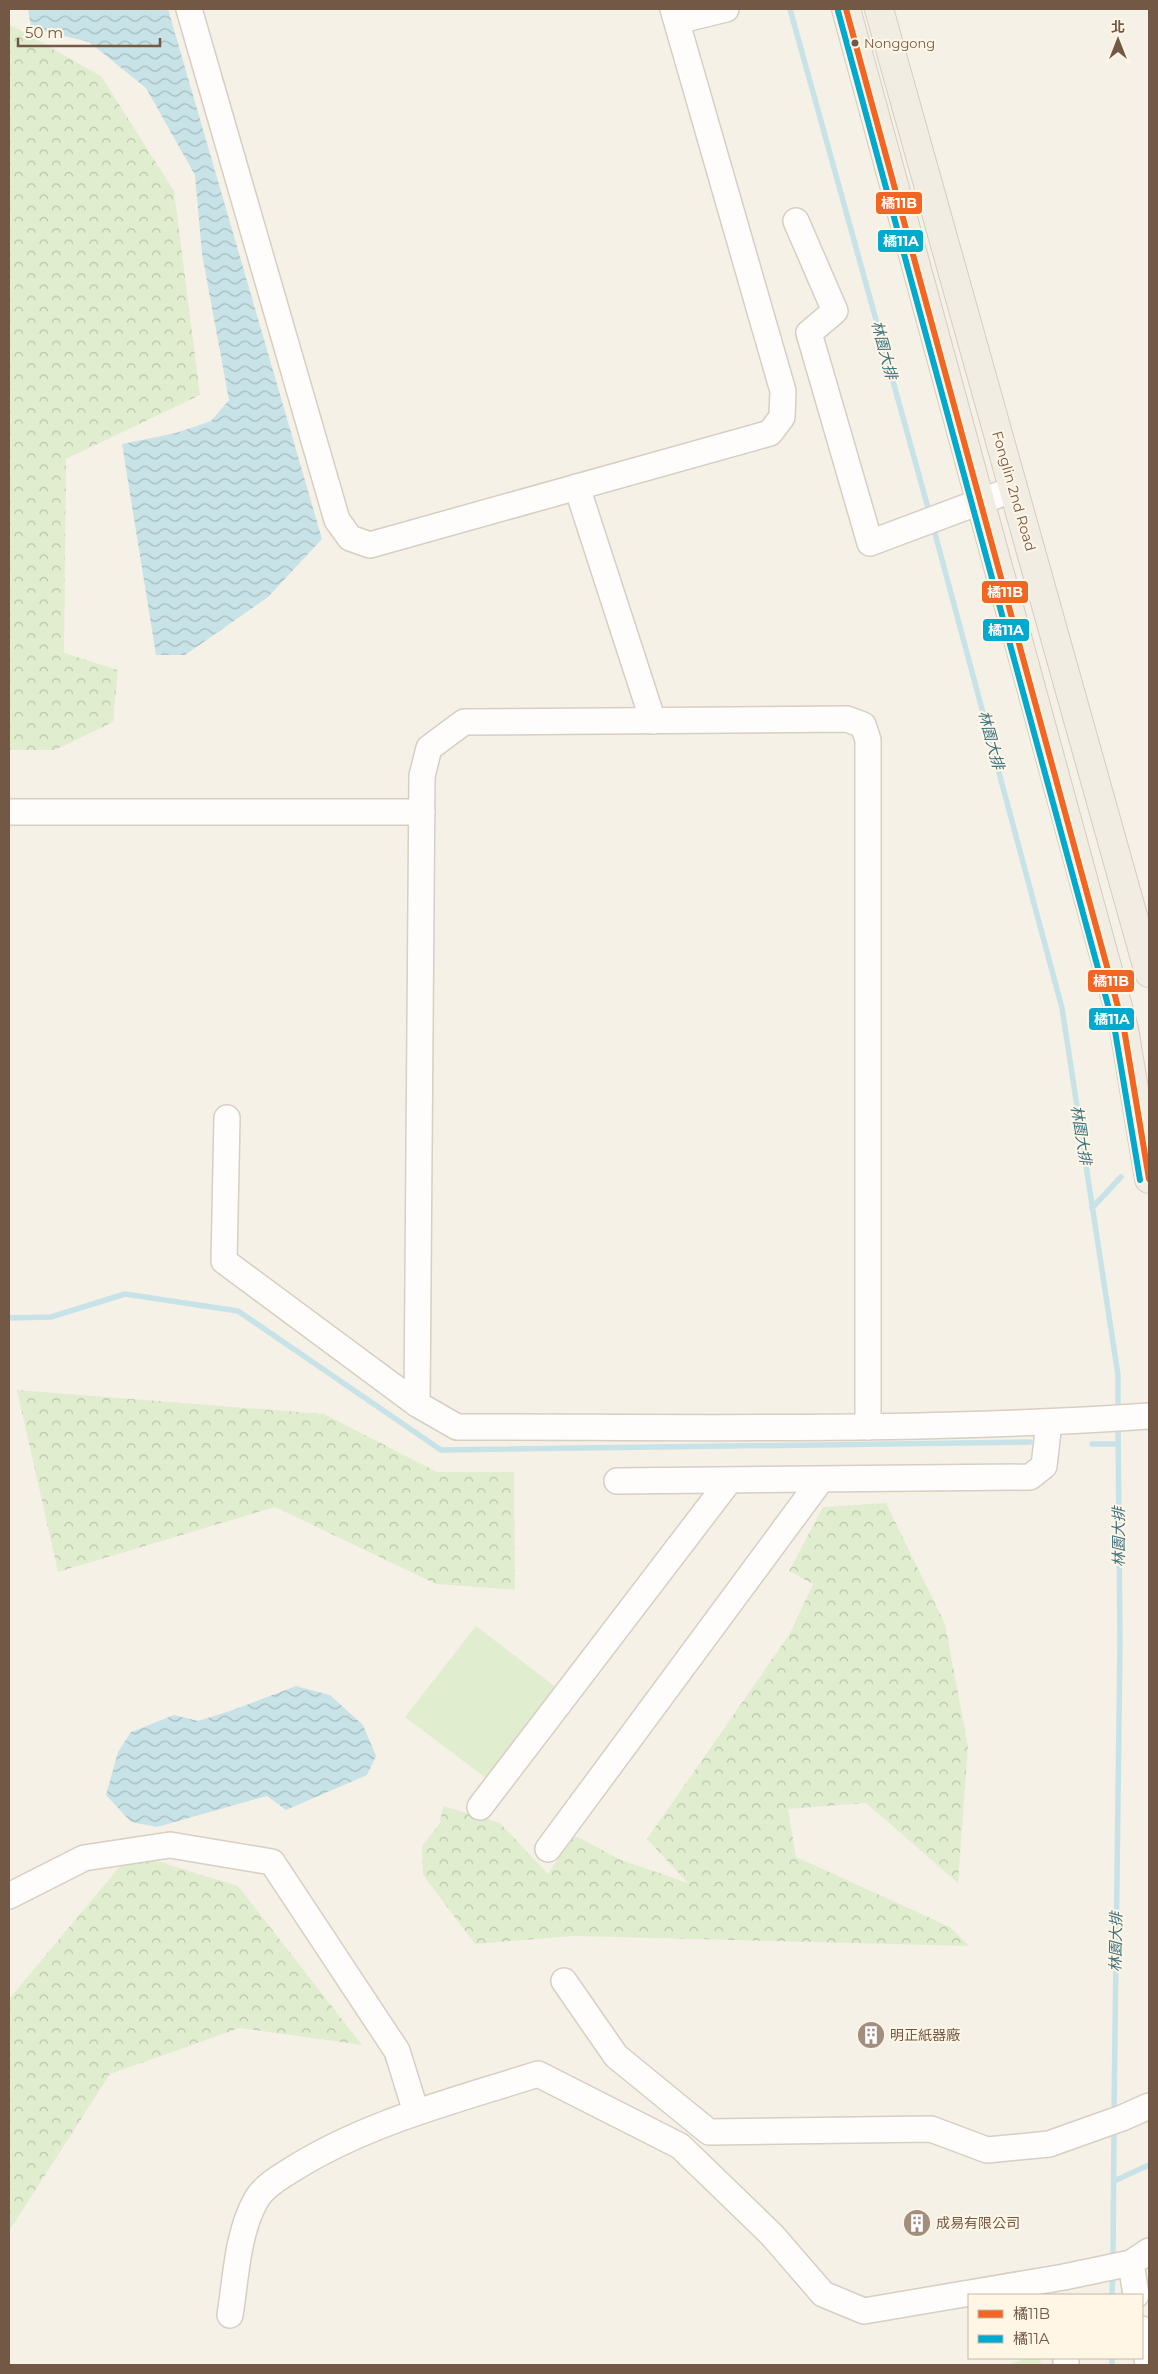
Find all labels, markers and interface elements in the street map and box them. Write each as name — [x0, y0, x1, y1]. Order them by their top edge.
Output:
scale bar — [18, 15, 160, 47]
north arrow — [1093, 15, 1143, 65]
text: 北 — [1111, 18, 1125, 36]
text: 50 m — [25, 23, 63, 42]
place label: Nonggong — [864, 35, 935, 51]
marker: Nonggong — [850, 38, 860, 48]
line badge: 橘11B — [875, 191, 923, 215]
text: 橘11B — [881, 194, 917, 212]
line badge: 橘11A — [877, 229, 924, 253]
text: 橘11A — [883, 232, 919, 250]
water label: 林園大排 — [868, 318, 902, 383]
street label: Fonglin 2nd Road — [988, 429, 1040, 553]
line badge: 橘11B — [981, 580, 1029, 604]
text: 橘11B — [987, 583, 1023, 601]
line badge: 橘11A — [982, 618, 1030, 642]
text: 橘11A — [988, 621, 1024, 639]
water label: 林園大排 — [975, 708, 1009, 773]
line badge: 橘11B — [1087, 969, 1135, 993]
text: 橘11B — [1093, 972, 1129, 990]
line badge: 橘11A — [1088, 1007, 1135, 1031]
text: 橘11A — [1094, 1010, 1130, 1028]
water label: 林園大排 — [1067, 1104, 1096, 1168]
water label: 林園大排 — [1109, 1505, 1128, 1567]
water label: 林園大排 — [1105, 1910, 1126, 1972]
building icon: 明正紙器廠 — [856, 2020, 886, 2050]
place label: 明正紙器廠 — [890, 2026, 960, 2044]
building icon: 成易有限公司 — [902, 2208, 932, 2238]
place label: 成易有限公司 — [936, 2214, 1020, 2232]
legend — [968, 2294, 1143, 2359]
text: 橘11B — [1013, 2304, 1050, 2323]
text: 橘11A — [1013, 2329, 1050, 2348]

